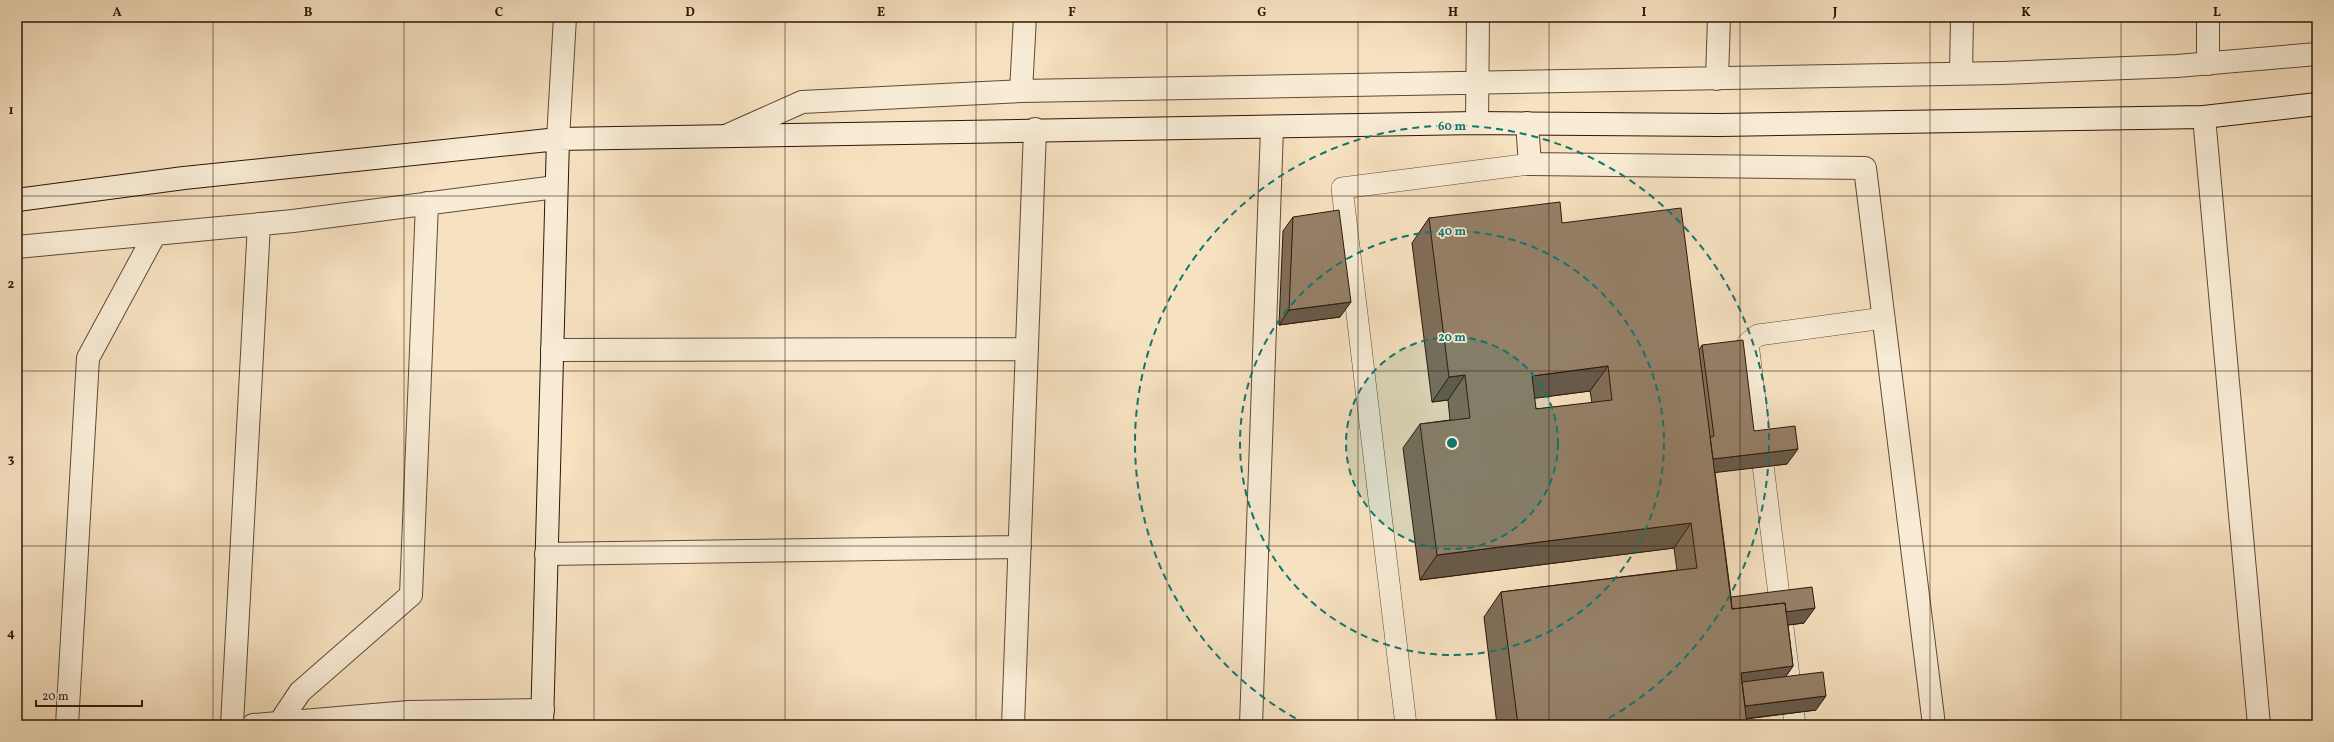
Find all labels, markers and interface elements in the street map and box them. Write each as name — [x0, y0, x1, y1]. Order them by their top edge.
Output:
text: A — [112, 4, 122, 22]
text: B — [304, 4, 313, 22]
text: C — [495, 4, 503, 22]
text: D — [685, 4, 695, 22]
text: E — [877, 4, 885, 22]
text: F — [1068, 4, 1076, 22]
text: G — [1257, 4, 1267, 22]
text: H — [1448, 4, 1458, 22]
text: I — [1642, 4, 1647, 22]
text: J — [1832, 4, 1838, 22]
text: K — [2021, 4, 2031, 22]
text: L — [2213, 4, 2221, 22]
text: 1 — [8, 102, 14, 120]
text: 60 m — [1438, 119, 1466, 135]
text: 40 m — [1438, 224, 1467, 240]
text: 2 — [8, 276, 15, 294]
text: 20 m — [1438, 330, 1466, 346]
centre of rings — [1445, 436, 1459, 450]
text: 3 — [8, 451, 15, 469]
text: 4 — [7, 625, 15, 643]
scale bar — [36, 682, 142, 708]
text: 20 m — [42, 689, 69, 705]

